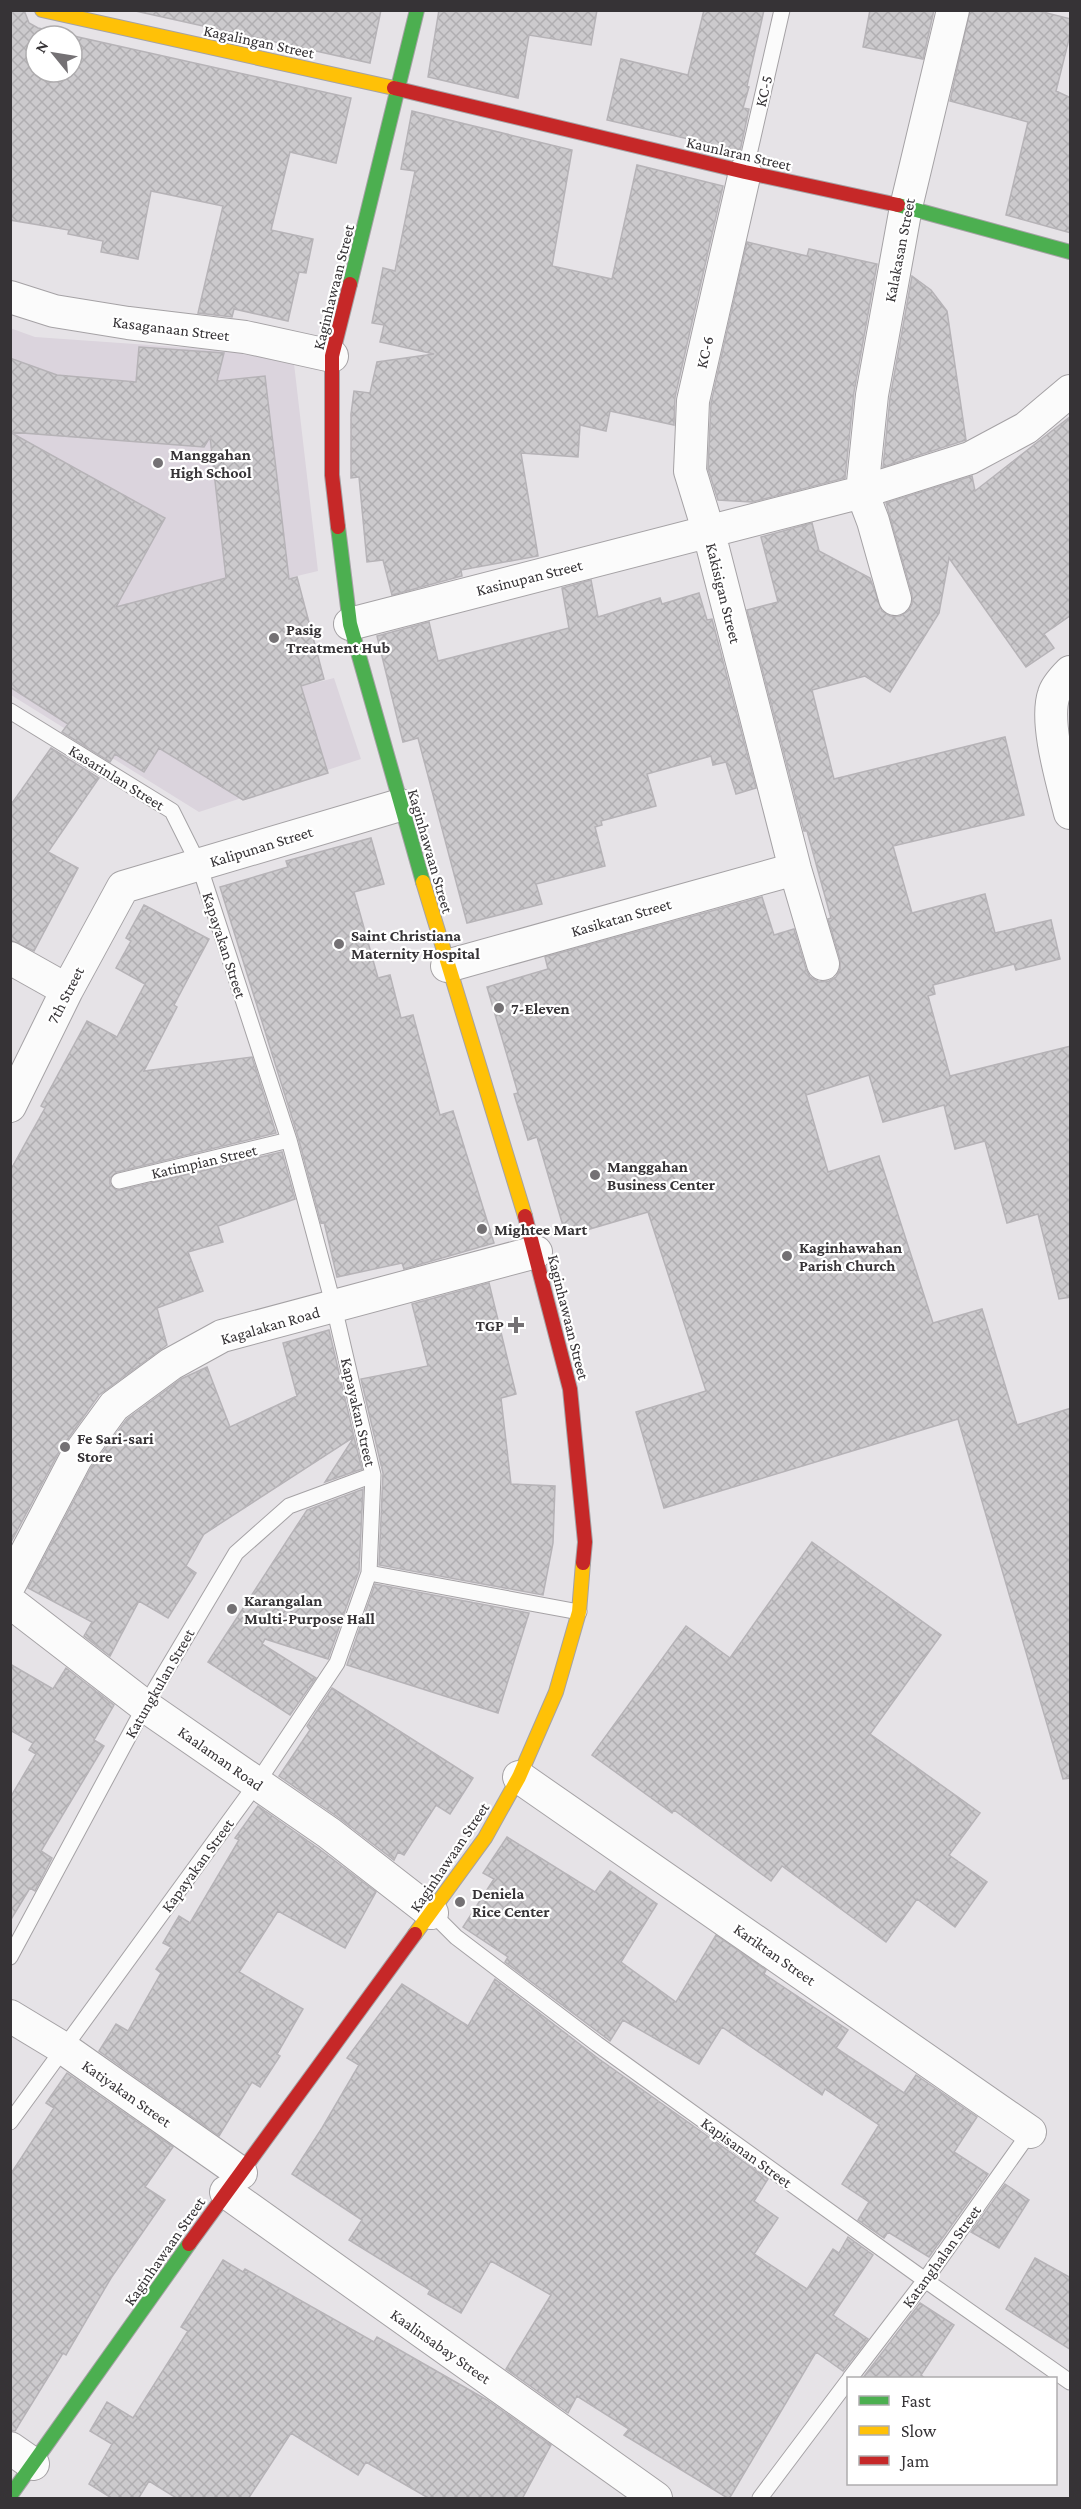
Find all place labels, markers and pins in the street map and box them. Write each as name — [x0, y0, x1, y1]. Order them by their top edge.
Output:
place label: Manggahan High School — [170, 446, 252, 481]
marker: Manggahan High School — [151, 456, 165, 470]
place label: Pasig Treatment Hub — [286, 621, 391, 656]
marker: Pasig Treatment Hub — [267, 631, 281, 645]
place label: Saint Christiana Maternity Hospital — [351, 927, 480, 962]
marker: Saint Christiana Maternity Hospital — [332, 937, 346, 951]
place label: 7-Eleven — [511, 1000, 570, 1017]
marker: 7-Eleven — [492, 1001, 506, 1015]
place label: Manggahan Business Center — [607, 1158, 716, 1193]
marker: Manggahan Business Center — [588, 1168, 602, 1182]
place label: Mightee Mart — [494, 1221, 588, 1238]
marker: Mightee Mart — [475, 1222, 489, 1236]
place label: Kaginhawahan Parish Church — [799, 1239, 902, 1274]
marker: Kaginhawahan Parish Church — [780, 1249, 794, 1263]
place label: TGP — [476, 1317, 504, 1334]
marker: TGP — [509, 1318, 523, 1332]
place label: Fe Sari-sari Store — [77, 1430, 154, 1465]
marker: Fe Sari-sari Store — [58, 1440, 72, 1454]
place label: Karangalan Multi-Purpose Hall — [244, 1592, 375, 1627]
marker: Karangalan Multi-Purpose Hall — [225, 1602, 239, 1616]
place label: Deniela Rice Center — [472, 1885, 550, 1920]
marker: Deniela Rice Center — [453, 1895, 467, 1909]

